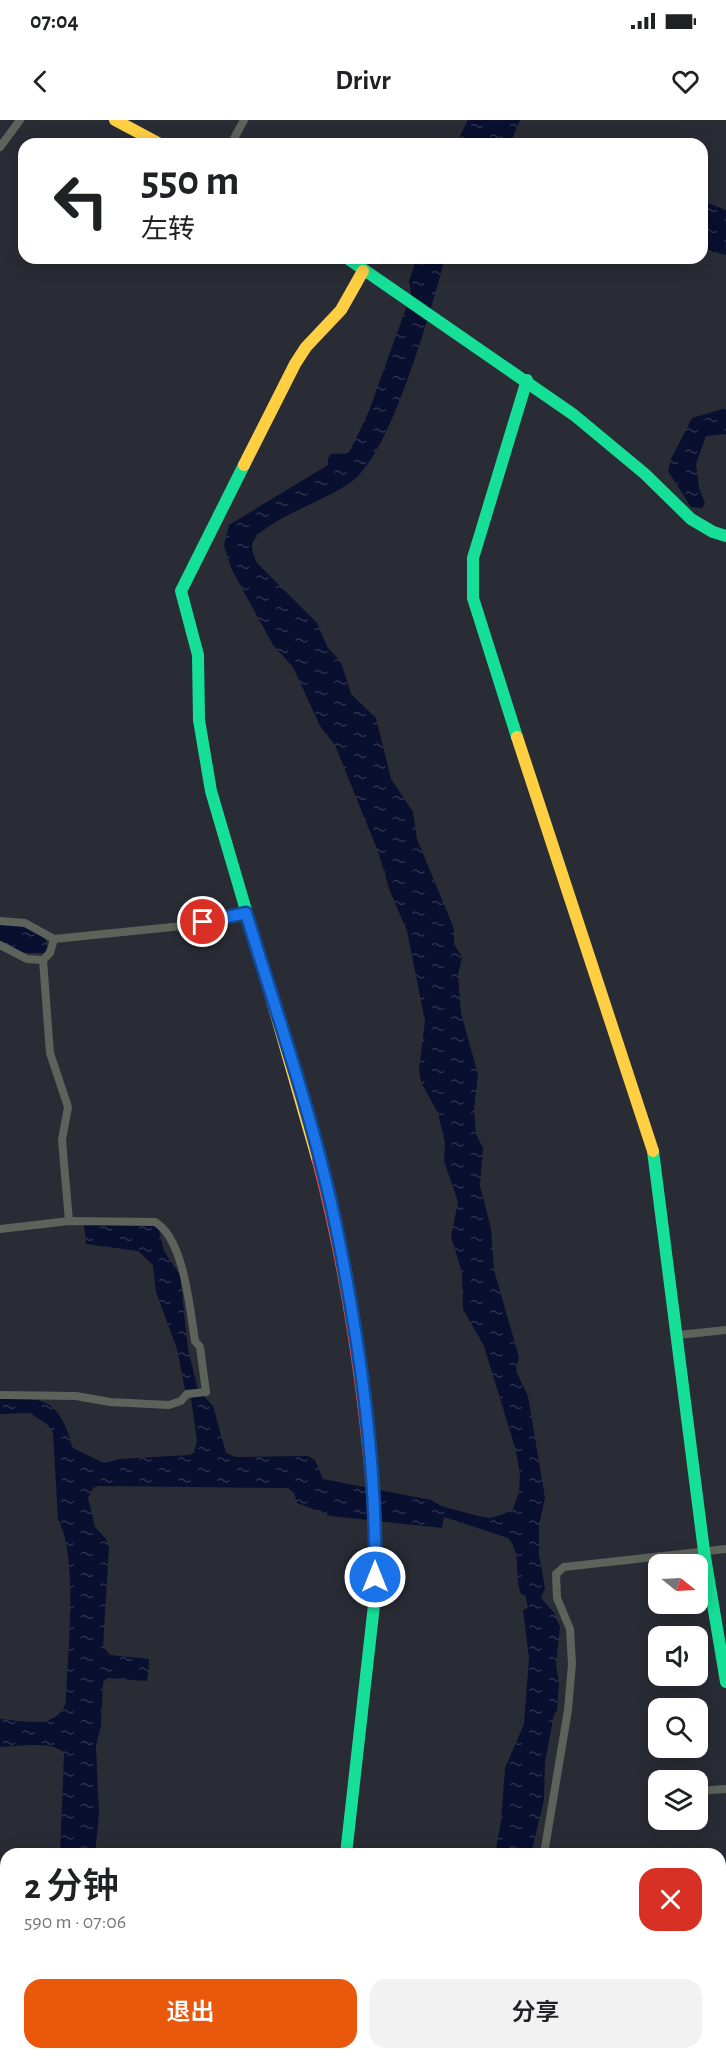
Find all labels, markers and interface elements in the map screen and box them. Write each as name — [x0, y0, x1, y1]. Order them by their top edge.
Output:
text: 07:04 — [30, 10, 79, 32]
icon: back — [24, 65, 57, 98]
icon: heart — [669, 65, 702, 98]
text: Drivr — [335, 67, 391, 94]
text: 550 m — [141, 160, 239, 202]
icon: left — [42, 162, 120, 240]
text: 左转 — [141, 216, 195, 243]
pin — [177, 896, 228, 947]
icon: arrive — [186, 905, 219, 938]
position arrow — [343, 1545, 407, 1609]
north arrow — [648, 1554, 708, 1614]
map controls — [648, 1554, 708, 1830]
button: sound — [648, 1626, 708, 1686]
button: search — [648, 1698, 708, 1758]
button: layers — [648, 1770, 708, 1830]
button: close — [639, 1868, 702, 1931]
text: 2 分钟 — [24, 1869, 118, 1905]
text: 590 m · 07:06 — [24, 1912, 126, 1932]
button: 退出 — [24, 1979, 357, 2048]
button: 分享 — [369, 1979, 702, 2048]

